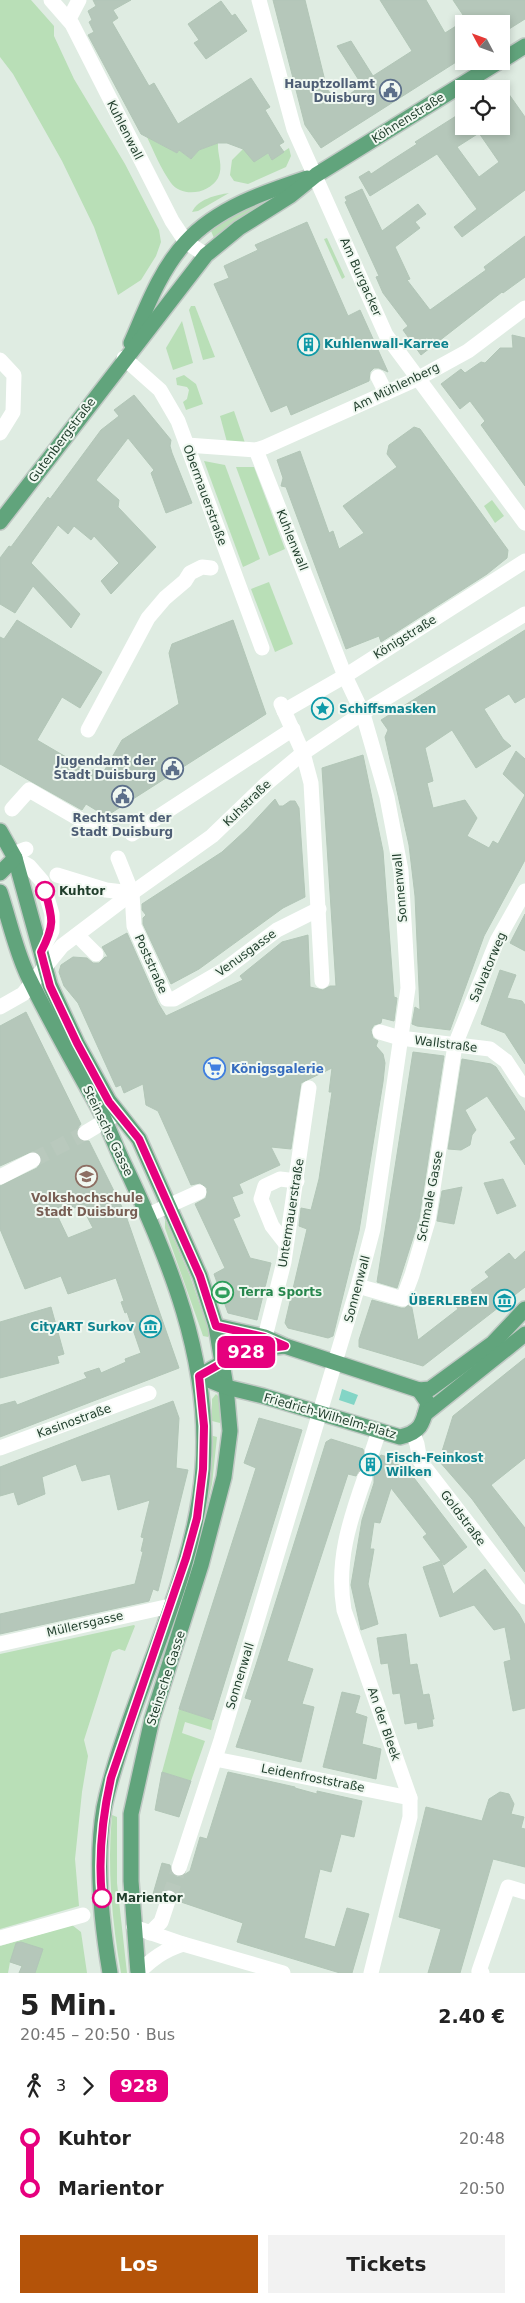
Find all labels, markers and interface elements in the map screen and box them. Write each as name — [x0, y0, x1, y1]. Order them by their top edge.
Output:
north arrow — [455, 15, 510, 70]
map controls — [455, 15, 510, 135]
place label: Hauptzollamt Duisburg — [284, 77, 375, 105]
public building icon: Hauptzollamt Duisburg — [379, 79, 403, 103]
button: locate — [455, 80, 510, 135]
street label: Köhnenstraße — [369, 90, 447, 146]
street label: Kuhlenwall — [104, 98, 146, 162]
street label: Am Burgacker — [337, 235, 385, 319]
building icon: Kuhlenwall-Karree — [296, 332, 320, 356]
place label: Kuhlenwall-Karree — [324, 337, 449, 351]
street label: Am Mühlenberg — [350, 360, 442, 414]
street label: Gutenbergstraße — [26, 395, 98, 485]
street label: Obermauerstraße — [180, 443, 230, 547]
street label: Kuhlenwall — [273, 507, 311, 573]
street label: Königstraße — [371, 612, 439, 662]
place icon: Schiffsmasken — [311, 697, 335, 721]
place label: Schiffsmasken — [339, 702, 436, 716]
place label: Jugendamt der Stadt Duisburg — [54, 754, 156, 782]
public building icon: Jugendamt der Stadt Duisburg — [160, 756, 184, 780]
street label: Kuhstraße — [220, 777, 274, 829]
public building icon: Rechtsamt der Stadt Duisburg — [110, 785, 134, 809]
place label: Rechtsamt der Stadt Duisburg — [71, 811, 173, 839]
street label: Sonnenwall — [390, 853, 410, 923]
marker: Kuhtor — [35, 881, 55, 901]
place label: Kuhtor — [59, 884, 105, 898]
street label: Venusgasse — [213, 926, 279, 980]
street label: Salvatorweg — [467, 930, 509, 1004]
street label: Poststraße — [132, 932, 170, 996]
street label: Wallstraße — [414, 1033, 478, 1055]
supermarket icon: Königsgalerie — [203, 1057, 227, 1081]
place label: Königsgalerie — [231, 1062, 324, 1076]
street label: Steinsche Gasse — [80, 1084, 136, 1178]
street label: Schmale Gasse — [414, 1150, 446, 1242]
street label: Untermauerstraße — [275, 1157, 307, 1269]
school or university icon: Volkshochschule Stadt Duisburg — [75, 1165, 99, 1189]
place label: Volkshochschule Stadt Duisburg — [31, 1191, 143, 1219]
street label: Sonnenwall — [341, 1254, 373, 1324]
sports icon: Terra Sports — [211, 1280, 235, 1304]
place label: Terra Sports — [239, 1285, 322, 1299]
museum icon: ÜBERLEBEN — [492, 1289, 516, 1313]
place label: ÜBERLEBEN — [408, 1293, 488, 1308]
museum icon: CityART Surkov — [138, 1315, 162, 1339]
place label: CityART Surkov — [30, 1320, 134, 1334]
line badge: 928 — [217, 1336, 275, 1368]
text: 928 — [227, 1341, 265, 1362]
street label: Friedrich-Wilhelm-Platz — [262, 1390, 398, 1442]
street label: Kasinostraße — [35, 1401, 113, 1441]
place label: Fisch-Feinkost Wilken — [386, 1451, 484, 1479]
building icon: Fisch-Feinkost Wilken — [358, 1453, 382, 1477]
street label: Goldstraße — [438, 1488, 488, 1548]
street label: Müllersgasse — [45, 1608, 125, 1640]
street label: Steinsche Gasse — [144, 1629, 188, 1727]
street label: Sonnenwall — [223, 1641, 257, 1711]
street label: An der Bleek — [365, 1685, 403, 1763]
street label: Leidenfroststraße — [260, 1761, 366, 1795]
marker: Marientor — [92, 1888, 112, 1908]
place label: Marientor — [116, 1891, 183, 1905]
text: 5 Min. — [20, 1989, 117, 2022]
text: 2.40 € — [438, 2005, 505, 2027]
text: 20:45 – 20:50 · Bus — [20, 2025, 175, 2044]
icon: walk — [20, 2072, 48, 2100]
icon: forward — [74, 2072, 102, 2100]
text: 928 — [120, 2075, 158, 2096]
text: 3 — [56, 2076, 66, 2095]
text: Kuhtor — [58, 2127, 131, 2149]
text: 20:48 — [459, 2129, 505, 2148]
text: Marientor — [58, 2177, 164, 2199]
text: 20:50 — [459, 2179, 505, 2198]
button: Los — [20, 2235, 258, 2293]
button: Tickets — [268, 2235, 505, 2293]

